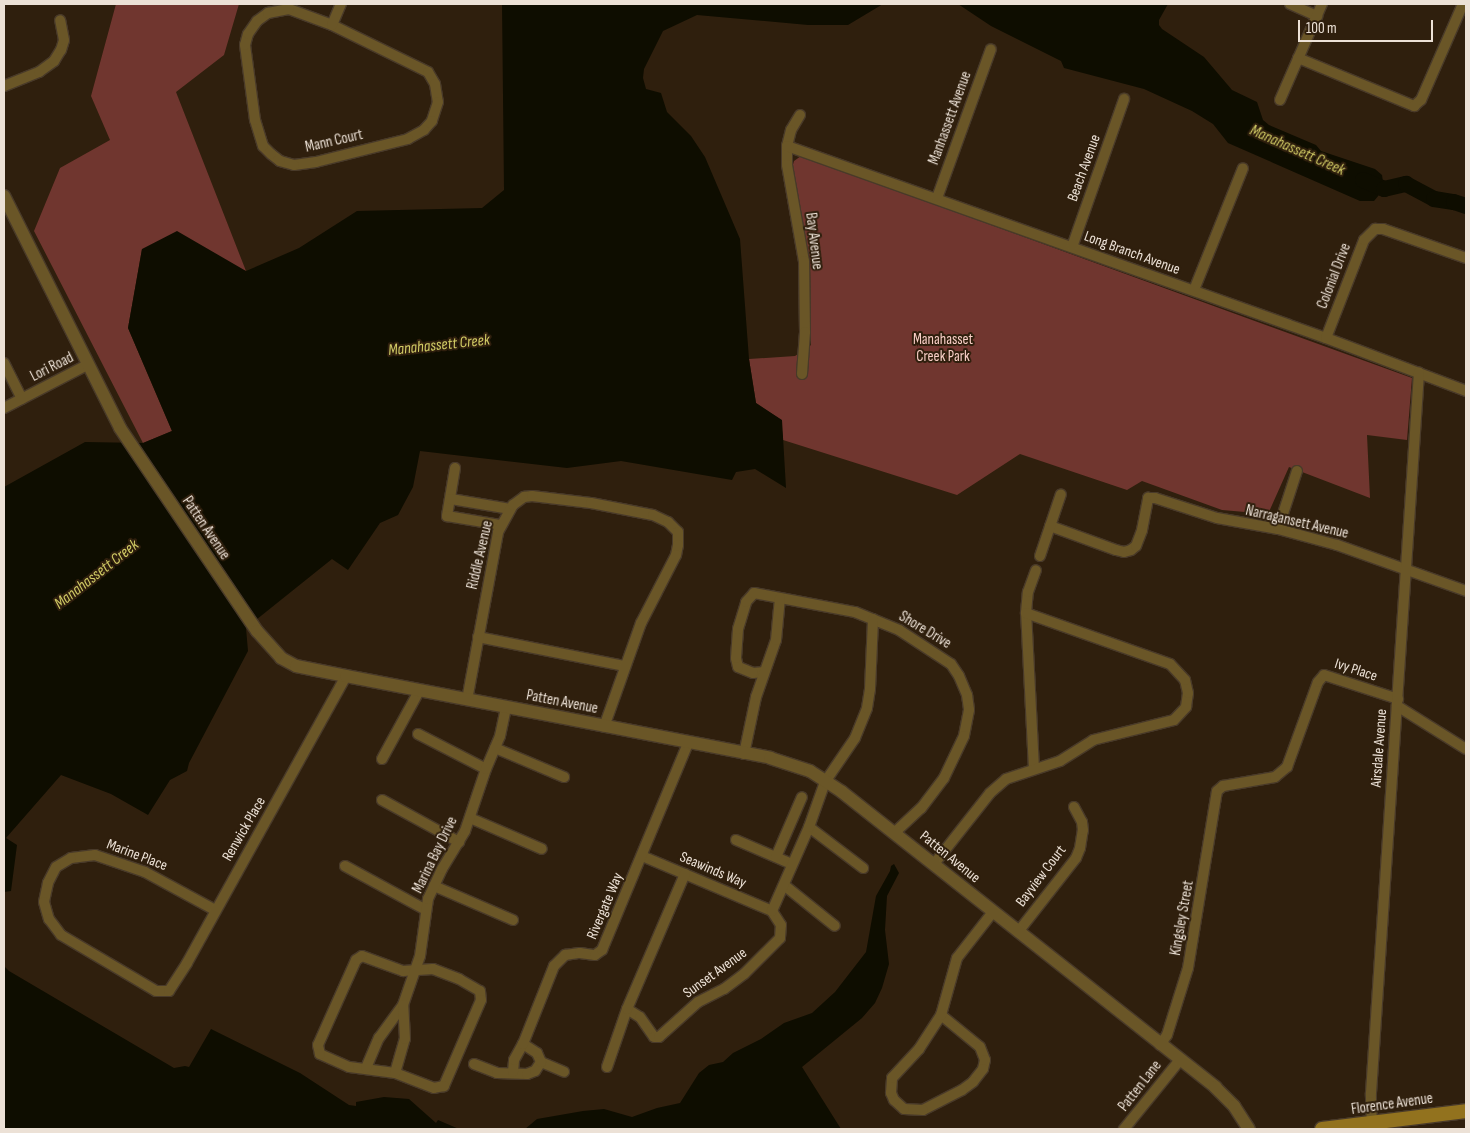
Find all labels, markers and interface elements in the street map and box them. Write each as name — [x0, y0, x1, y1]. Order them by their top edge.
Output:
scale bar — [1300, 10, 1435, 42]
text: 100 m — [1306, 19, 1337, 38]
street label: Manhassett Avenue — [925, 69, 975, 167]
water label: Manahassett Creek — [1247, 122, 1347, 180]
street label: Mann Court — [303, 126, 365, 156]
street label: Beach Avenue — [1064, 132, 1104, 204]
street label: Bay Avenue — [802, 211, 826, 271]
street label: Long Branch Avenue — [1082, 227, 1182, 279]
street label: Colonial Drive — [1313, 241, 1355, 311]
park label: Manahasset Creek Park — [913, 330, 973, 365]
water label: Manahassett Creek — [387, 331, 491, 361]
street label: Lori Road — [27, 349, 77, 385]
street label: Patten Avenue — [178, 493, 234, 563]
street label: Narragansett Avenue — [1244, 501, 1350, 543]
street label: Riddle Avenue — [463, 519, 497, 591]
water label: Manahassett Creek — [51, 536, 143, 614]
street label: Shore Drive — [896, 607, 954, 653]
street label: Ivy Place — [1332, 655, 1380, 685]
street label: Patten Avenue — [525, 686, 599, 718]
street label: Airsdale Avenue — [1367, 708, 1391, 788]
street label: Renwick Place — [218, 794, 270, 864]
street label: Marina Bay Drive — [409, 814, 461, 896]
street label: Patten Avenue — [916, 827, 984, 887]
street label: Marine Place — [104, 835, 170, 875]
street label: Bayview Court — [1012, 842, 1070, 910]
street label: Seawinds Way — [677, 848, 749, 892]
street label: Rivergate Way — [583, 870, 627, 942]
street label: Kingsley Street — [1167, 879, 1197, 957]
street label: Sunset Avenue — [680, 944, 750, 1002]
street label: Patten Lane — [1115, 1057, 1165, 1115]
street label: Florence Avenue — [1350, 1089, 1434, 1119]

